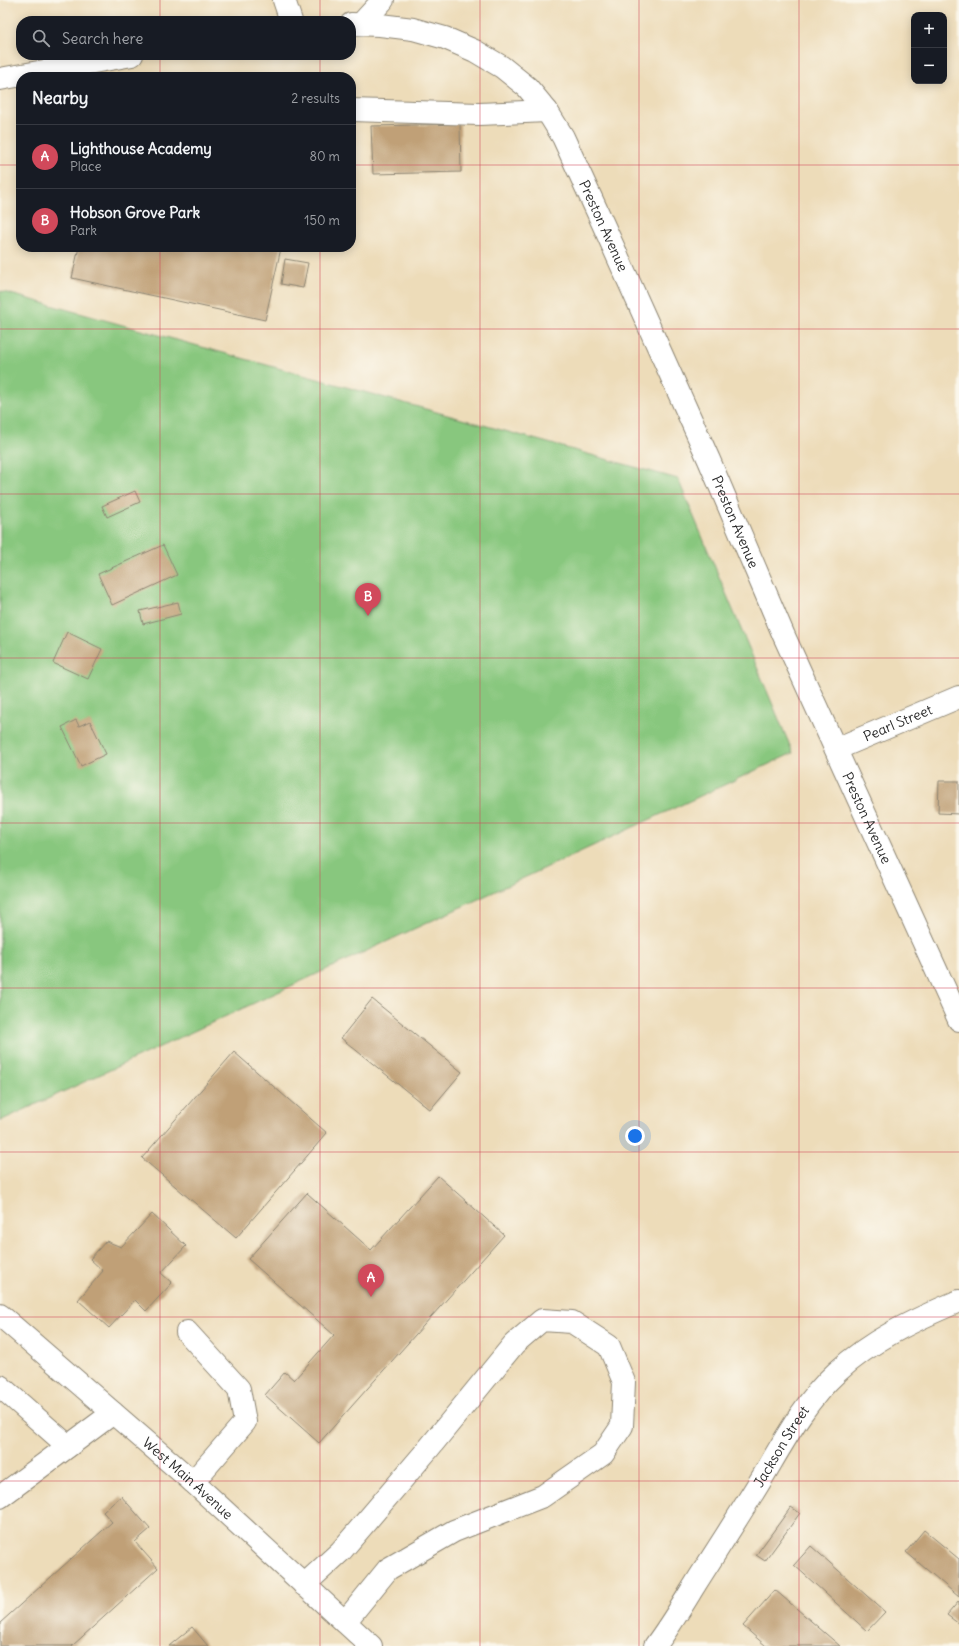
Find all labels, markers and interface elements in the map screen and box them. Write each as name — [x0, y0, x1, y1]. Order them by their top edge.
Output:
map controls — [911, 12, 947, 84]
button: + — [911, 12, 947, 48]
search box — [16, 16, 356, 60]
icon: search — [30, 27, 52, 49]
text: Search here — [62, 29, 143, 48]
button: − — [911, 48, 947, 84]
text: Nearby — [32, 87, 88, 109]
text: 2 results — [291, 90, 340, 107]
text: Lighthouse Academy — [70, 139, 212, 158]
text: A — [41, 148, 49, 165]
text: 80 m — [309, 148, 340, 165]
text: Place — [70, 158, 101, 175]
street label: Preston Avenue — [575, 177, 632, 274]
text: Hobson Grove Park — [70, 203, 200, 222]
text: B — [41, 212, 49, 229]
text: 150 m — [304, 212, 340, 229]
text: Park — [70, 222, 97, 239]
street label: Preston Avenue — [708, 473, 763, 571]
pin: B — [355, 583, 381, 616]
street label: Pearl Street — [861, 700, 935, 745]
street label: Preston Avenue — [838, 769, 896, 866]
your location — [625, 1126, 645, 1146]
pin: A — [358, 1264, 384, 1297]
street label: Jackson Street — [749, 1402, 813, 1491]
street label: West Main Avenue — [139, 1433, 237, 1523]

